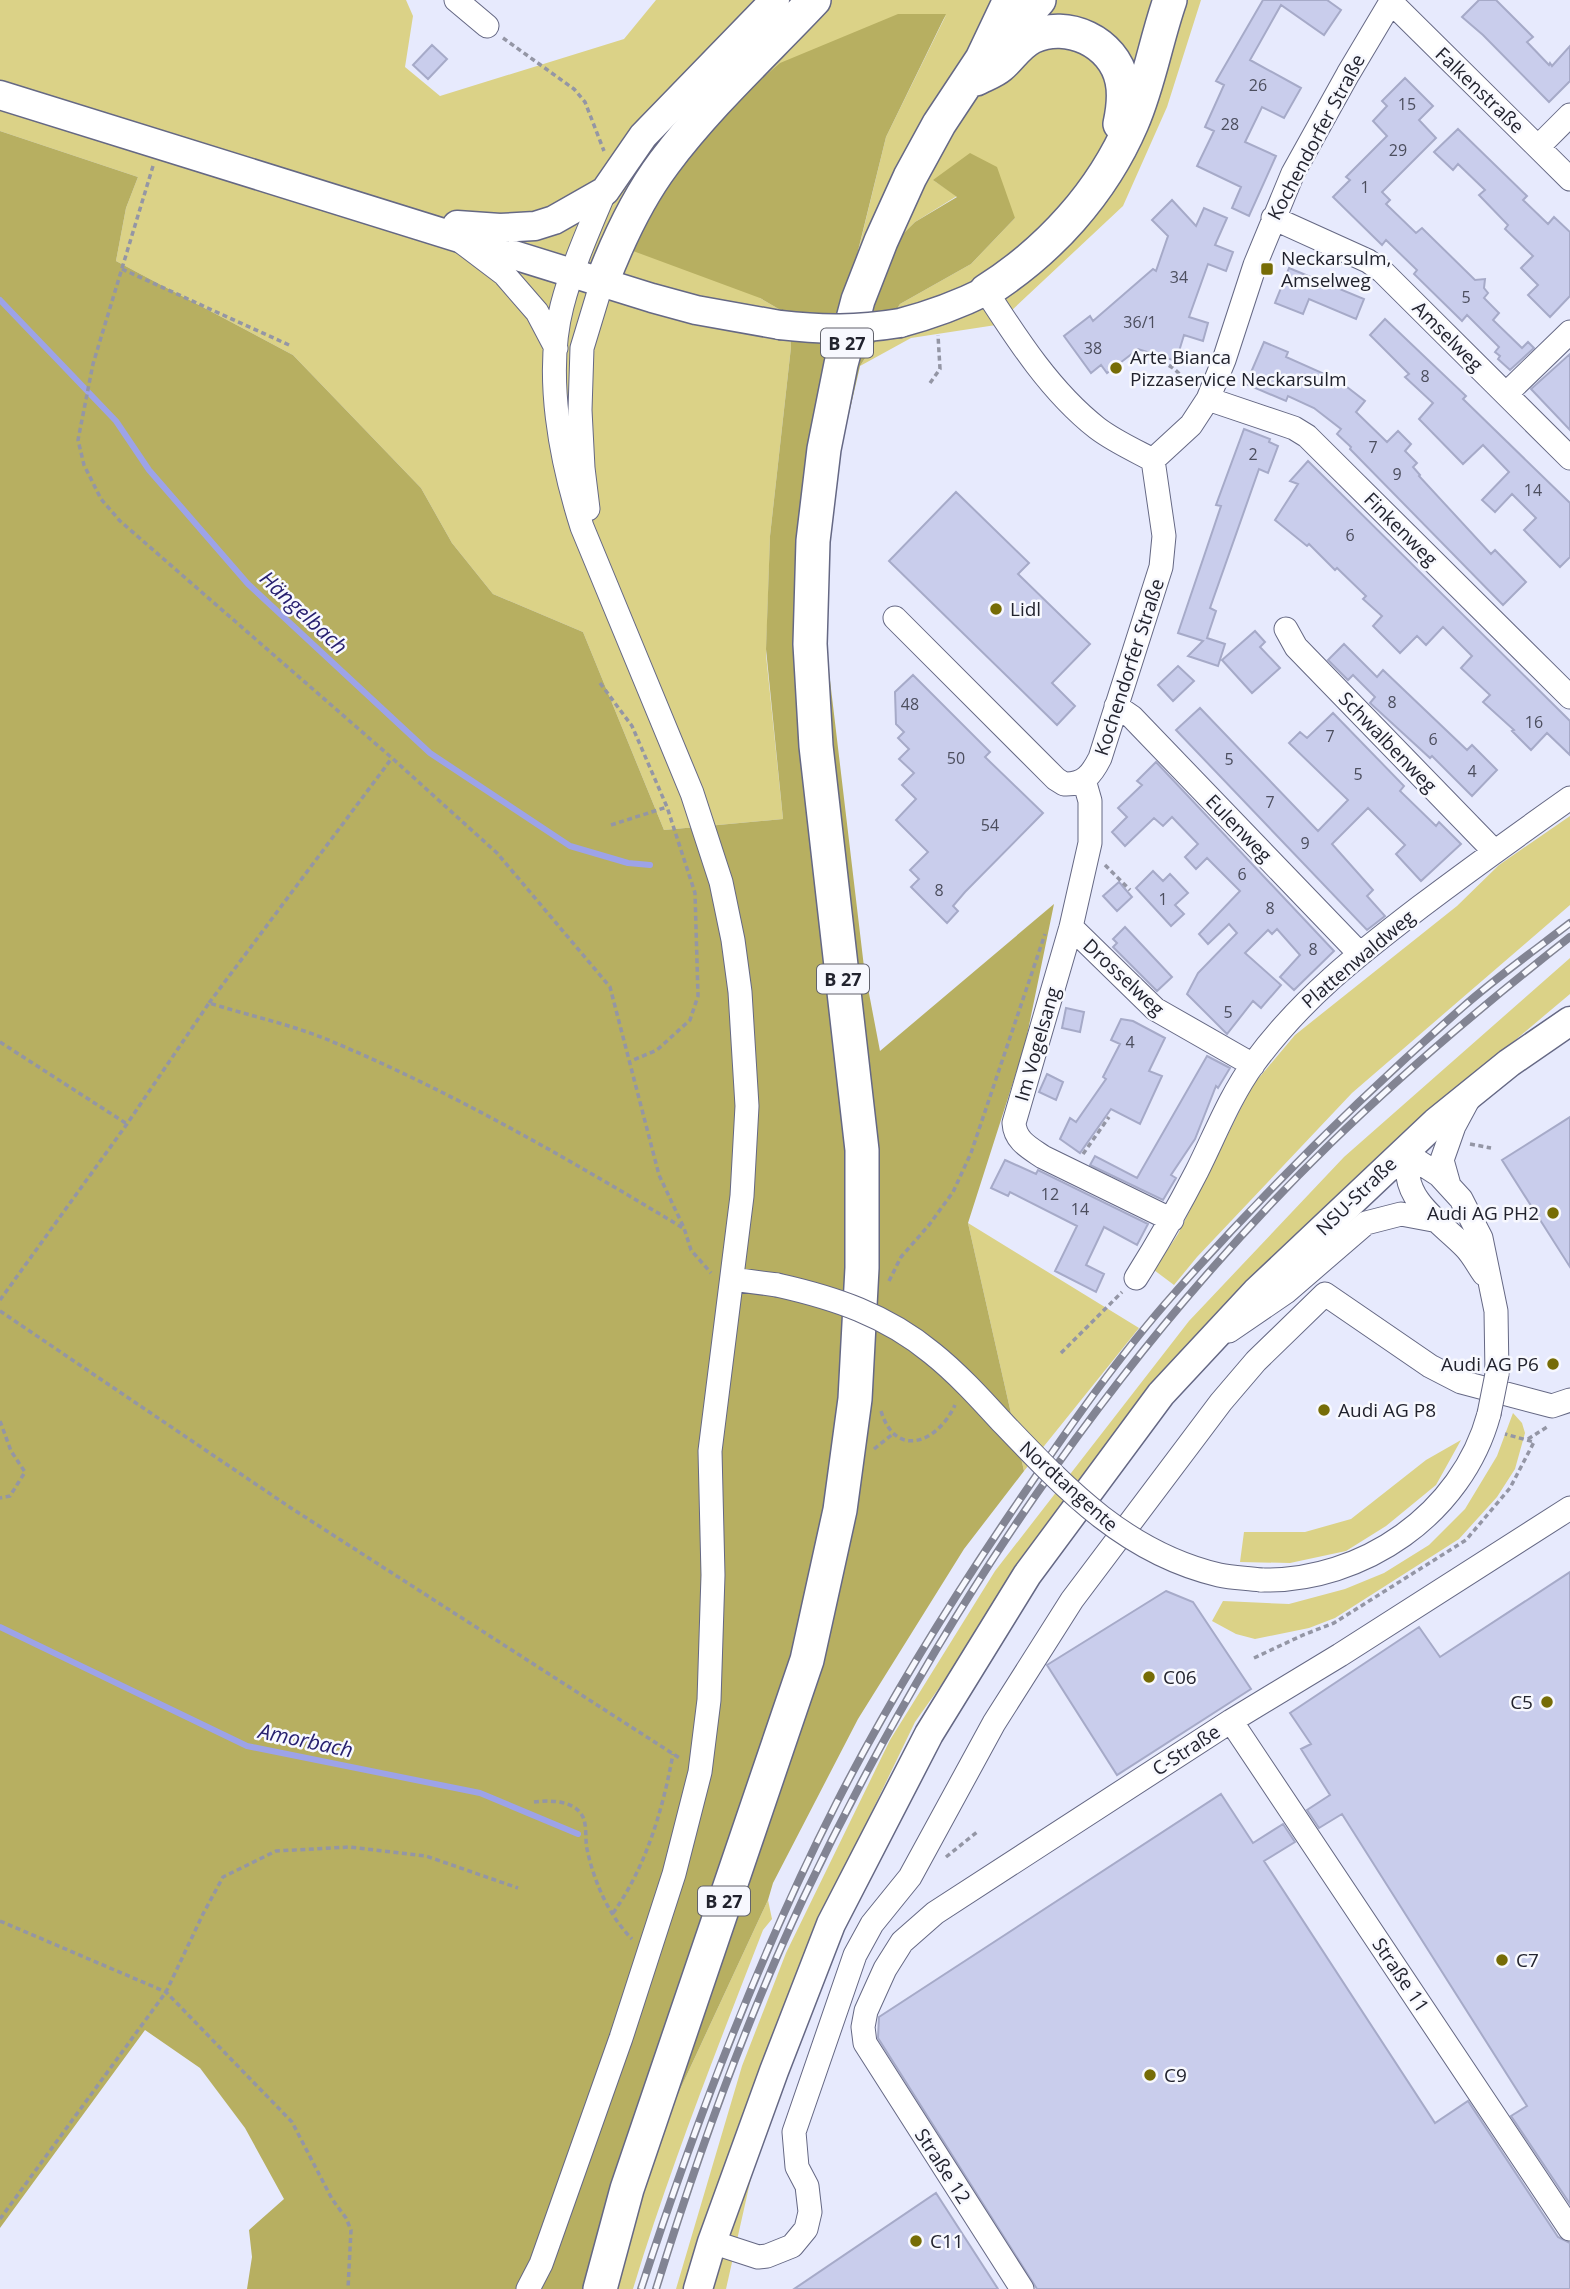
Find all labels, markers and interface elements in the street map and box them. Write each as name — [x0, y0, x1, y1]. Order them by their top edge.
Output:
street label: Falkenstraße — [1430, 41, 1530, 139]
street label: Kochendorfer Straße — [1261, 49, 1371, 225]
house number: 26 — [1249, 74, 1267, 96]
house number: 15 — [1398, 93, 1416, 115]
house number: 28 — [1221, 113, 1239, 135]
house number: 29 — [1389, 139, 1407, 161]
house number: 1 — [1360, 176, 1370, 198]
place label: Neckarsulm, Amselweg — [1281, 245, 1391, 293]
marker: Neckarsulm, Amselweg — [1259, 261, 1275, 277]
house number: 34 — [1170, 266, 1188, 288]
house number: 5 — [1461, 286, 1471, 308]
street label: Amselweg — [1407, 295, 1489, 377]
house number: 36/1 — [1123, 311, 1157, 333]
road number: B 27 — [821, 328, 873, 358]
house number: 38 — [1084, 337, 1102, 359]
place label: Arte Bianca Pizzaservice Neckarsulm — [1130, 344, 1347, 392]
marker: Arte Bianca Pizzaservice Neckarsulm — [1108, 360, 1124, 376]
house number: 8 — [1420, 365, 1430, 387]
house number: 7 — [1368, 436, 1378, 458]
house number: 2 — [1248, 443, 1258, 465]
house number: 9 — [1392, 463, 1402, 485]
house number: 14 — [1524, 479, 1542, 501]
street label: Finkenweg — [1358, 486, 1444, 572]
house number: 6 — [1345, 524, 1355, 546]
water label: Hängelbach — [254, 564, 354, 660]
street label: Kochendorfer Straße — [1088, 575, 1170, 759]
place label: Lidl — [1010, 596, 1041, 622]
marker: Lidl — [988, 601, 1004, 617]
street label: Schwalbenweg — [1333, 686, 1443, 798]
house number: 8 — [1387, 691, 1397, 713]
house number: 48 — [901, 693, 919, 715]
house number: 16 — [1525, 711, 1543, 733]
house number: 7 — [1325, 725, 1335, 747]
house number: 6 — [1428, 728, 1438, 750]
house number: 50 — [947, 747, 965, 769]
house number: 5 — [1224, 748, 1234, 770]
house number: 4 — [1467, 760, 1477, 782]
house number: 5 — [1353, 763, 1363, 785]
street label: Eulenweg — [1200, 788, 1278, 868]
house number: 7 — [1265, 791, 1275, 813]
house number: 54 — [981, 814, 999, 836]
house number: 9 — [1300, 832, 1310, 854]
house number: 6 — [1237, 863, 1247, 885]
house number: 8 — [934, 879, 944, 901]
house number: 1 — [1158, 888, 1168, 910]
house number: 8 — [1265, 897, 1275, 919]
street label: Plattenwaldweg — [1296, 904, 1420, 1014]
street label: Drosselweg — [1078, 933, 1170, 1021]
house number: 8 — [1308, 938, 1318, 960]
road number: B 27 — [817, 964, 869, 994]
street label: Im Vogelsang — [1008, 984, 1066, 1104]
house number: 5 — [1223, 1001, 1233, 1023]
house number: 4 — [1125, 1031, 1135, 1053]
street label: NSU-Straße — [1310, 1151, 1402, 1241]
house number: 12 — [1041, 1183, 1059, 1205]
house number: 14 — [1071, 1198, 1089, 1220]
place label: Audi AG PH2 — [1427, 1200, 1539, 1226]
marker: Audi AG PH2 — [1545, 1205, 1561, 1221]
place label: Audi AG P6 — [1441, 1351, 1539, 1377]
marker: Audi AG P6 — [1545, 1356, 1561, 1372]
place label: Audi AG P8 — [1338, 1397, 1436, 1423]
marker: Audi AG P8 — [1316, 1402, 1332, 1418]
street label: Nordtangente — [1014, 1435, 1124, 1537]
place label: C06 — [1163, 1664, 1197, 1690]
marker: C06 — [1141, 1669, 1157, 1685]
place label: C5 — [1510, 1689, 1533, 1715]
marker: C5 — [1539, 1694, 1555, 1710]
water label: Amorbach — [254, 1716, 356, 1764]
street label: C-Straße — [1147, 1718, 1225, 1782]
road number: B 27 — [698, 1886, 750, 1915]
street label: Straße 11 — [1367, 1933, 1435, 2017]
place label: C7 — [1516, 1947, 1539, 1973]
marker: C7 — [1494, 1952, 1510, 1968]
place label: C9 — [1164, 2062, 1187, 2088]
marker: C9 — [1142, 2067, 1158, 2083]
street label: Straße 12 — [909, 2123, 977, 2209]
place label: C11 — [930, 2228, 964, 2254]
marker: C11 — [908, 2233, 924, 2249]

